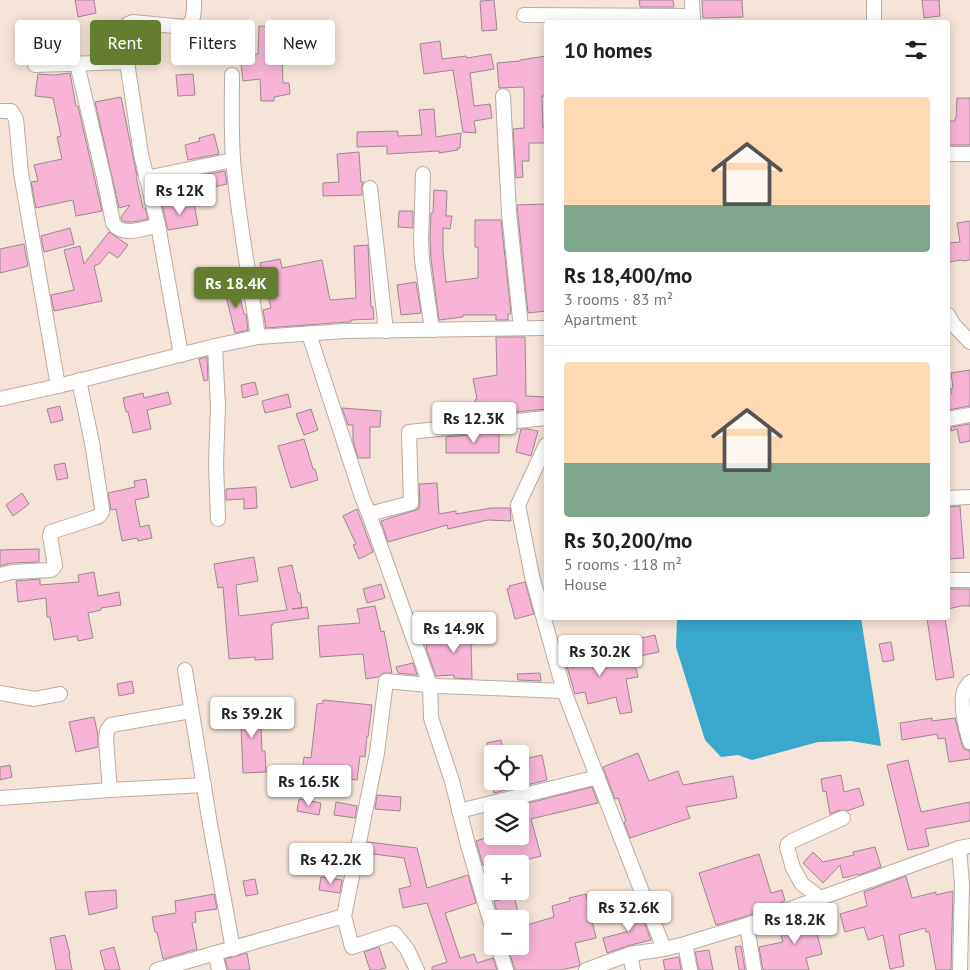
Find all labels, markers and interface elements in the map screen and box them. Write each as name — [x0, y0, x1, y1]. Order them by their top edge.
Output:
chip: Buy — [15, 20, 80, 65]
chip: Rent — [90, 20, 161, 65]
chip: Filters — [171, 20, 255, 65]
chip: New — [265, 20, 335, 65]
icon: filters — [902, 36, 930, 64]
text: 10 homes — [564, 37, 652, 64]
icon: home — [702, 129, 792, 219]
pin: Rs 12K — [139, 174, 221, 216]
text: Rs 12K — [156, 180, 204, 200]
text: Rs 18,400/mo — [564, 262, 692, 289]
pin: Rs 18.4K — [184, 266, 288, 309]
text: Rs 18.4K — [205, 273, 267, 293]
text: 3 rooms · 83 m² — [564, 289, 673, 309]
text: Apartment — [564, 309, 637, 329]
icon: home — [702, 395, 792, 485]
pin: Rs 12.3K — [422, 402, 526, 444]
text: Rs 12.3K — [443, 408, 505, 428]
text: Rs 30,200/mo — [564, 527, 692, 554]
text: 5 rooms · 118 m² — [564, 554, 682, 574]
text: House — [564, 574, 607, 594]
pin: Rs 14.9K — [402, 612, 506, 654]
text: Rs 14.9K — [423, 618, 485, 638]
pin: Rs 30.2K — [548, 634, 652, 677]
text: Rs 30.2K — [569, 641, 631, 661]
pin: Rs 39.2K — [200, 696, 304, 739]
text: Rs 39.2K — [221, 703, 283, 723]
map controls — [484, 745, 529, 955]
button: locate — [484, 745, 529, 790]
pin: Rs 16.5K — [257, 764, 361, 807]
text: Rs 16.5K — [278, 771, 340, 791]
button: layers — [484, 800, 529, 845]
pin: Rs 42.2K — [279, 842, 383, 885]
text: Rs 42.2K — [300, 849, 362, 869]
button: + — [484, 855, 529, 900]
pin: Rs 32.6K — [577, 890, 681, 933]
text: Rs 32.6K — [598, 897, 660, 917]
pin: Rs 18.2K — [743, 902, 847, 945]
text: Rs 18.2K — [764, 909, 826, 929]
button: − — [484, 910, 529, 955]

